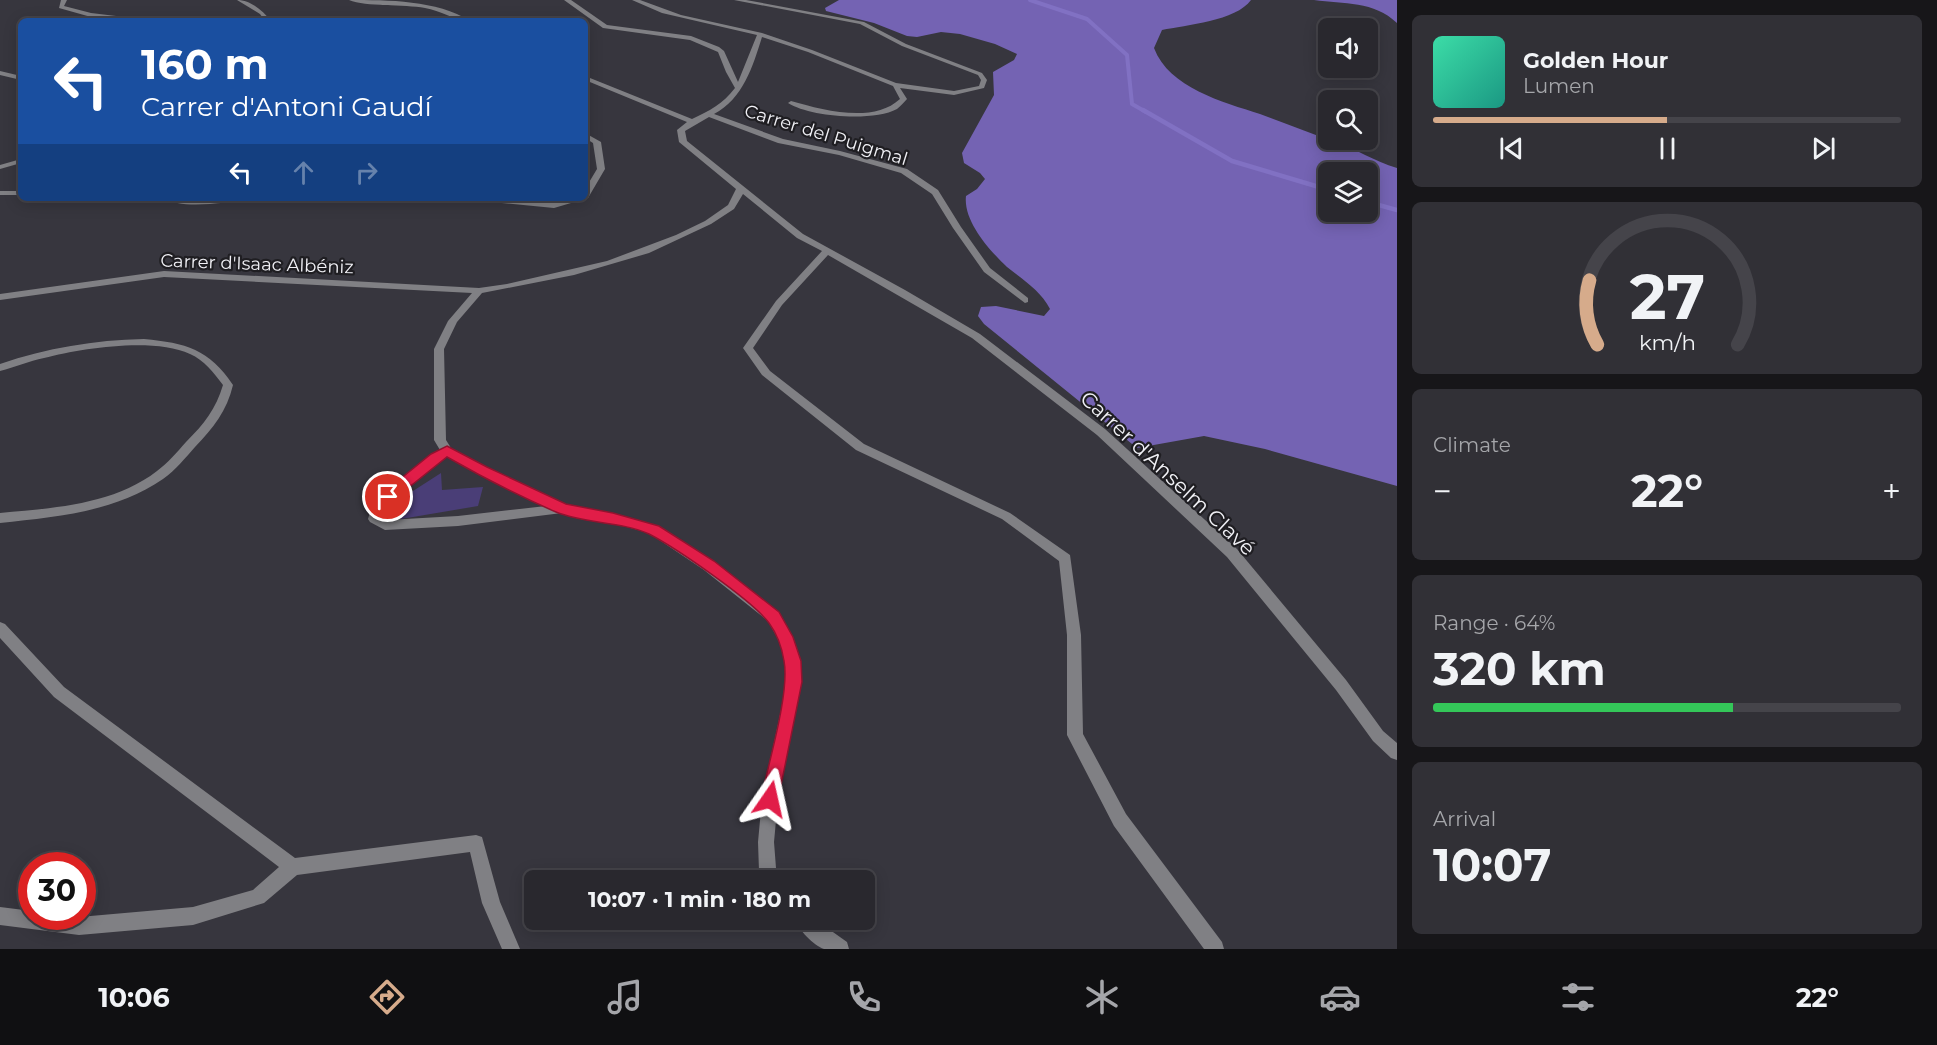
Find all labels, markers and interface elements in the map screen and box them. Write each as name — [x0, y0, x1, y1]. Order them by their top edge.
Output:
map controls — [1318, 18, 1378, 222]
button: sound — [1318, 18, 1378, 78]
text: 160 m — [141, 38, 269, 90]
icon: left — [42, 42, 120, 120]
text: Golden Hour — [1523, 47, 1668, 74]
text: Lumen — [1523, 74, 1595, 98]
text: Carrer d'Antoni Gaudí — [141, 90, 432, 123]
button: search — [1318, 90, 1378, 150]
street label: Carrer del Puigmal — [742, 100, 910, 170]
icon: previous — [1495, 132, 1528, 165]
icon: pause — [1651, 132, 1684, 165]
icon: next — [1807, 132, 1840, 165]
icon: left — [224, 156, 257, 189]
icon: ahead — [287, 156, 320, 189]
icon: right — [350, 156, 383, 189]
button: layers — [1318, 162, 1378, 222]
street label: Carrer d'Isaac Albéniz — [160, 250, 354, 278]
text: 27 — [1629, 259, 1705, 335]
text: km/h — [1638, 329, 1696, 355]
street label: Carrer d'Anselm Clavé — [1075, 386, 1261, 560]
text: Climate — [1433, 433, 1511, 457]
text: 22° — [1631, 463, 1703, 518]
pin — [362, 471, 413, 522]
text: − — [1433, 471, 1452, 511]
text: + — [1882, 471, 1901, 511]
icon: arrive — [371, 480, 404, 513]
text: Range · 64% — [1433, 611, 1555, 635]
text: 320 km — [1433, 641, 1606, 696]
position arrow — [738, 767, 802, 831]
text: Arrival — [1433, 807, 1496, 831]
text: 10:07 — [1433, 837, 1551, 892]
speed limit sign: 30 — [18, 852, 96, 930]
text: 10:07 · 1 min · 180 m — [588, 886, 811, 913]
icon: directions — [366, 976, 408, 1018]
icon: music — [604, 976, 646, 1018]
icon: phone — [843, 976, 885, 1018]
icon: climate — [1081, 976, 1123, 1018]
icon: car — [1319, 976, 1361, 1018]
icon: filters — [1557, 976, 1599, 1018]
text: 10:06 — [98, 981, 170, 1014]
text: 22° — [1796, 981, 1839, 1014]

